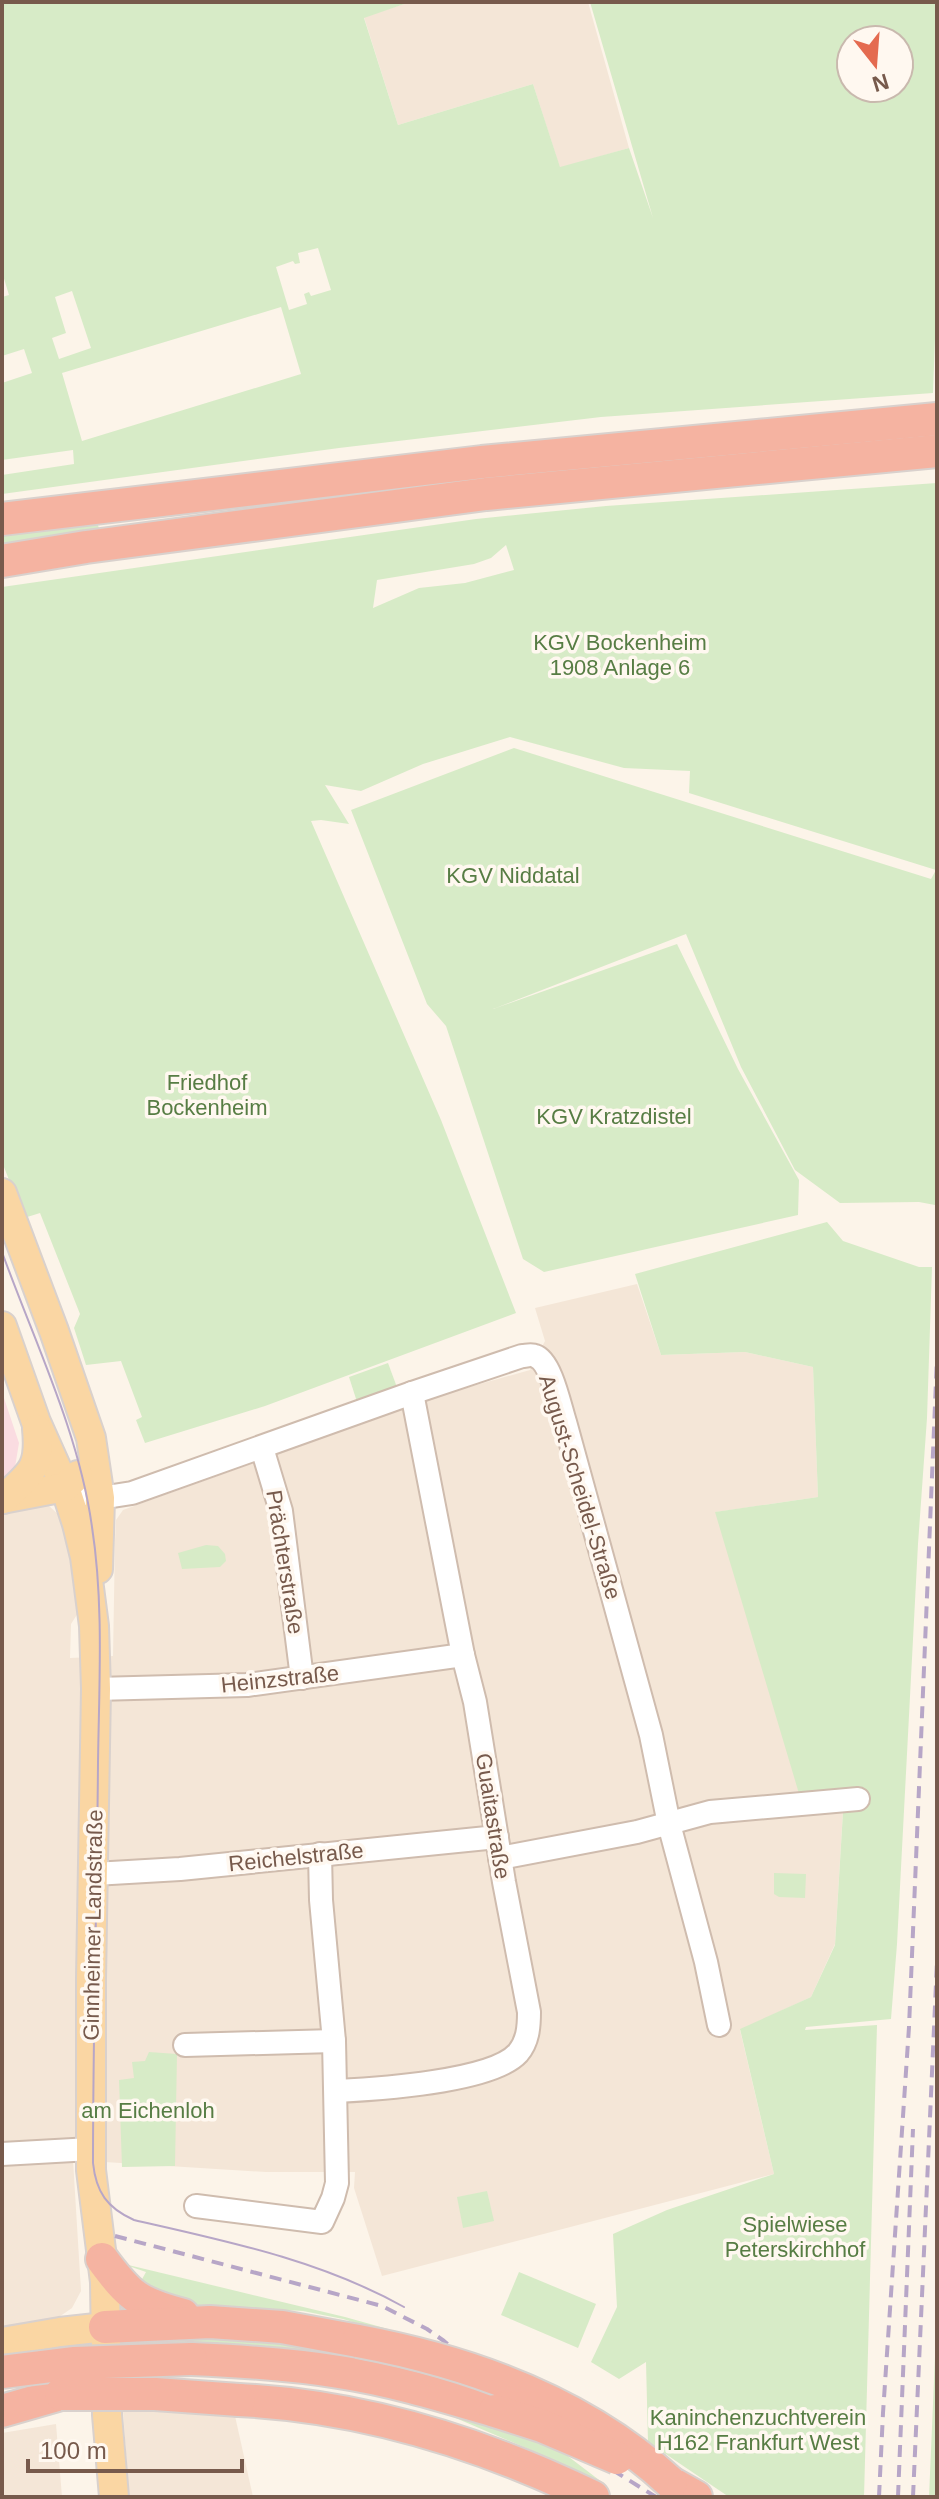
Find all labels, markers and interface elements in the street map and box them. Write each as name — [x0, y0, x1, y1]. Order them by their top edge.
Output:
north arrow — [835, 24, 915, 104]
text: N — [869, 68, 892, 97]
park label: KGV Bockenheim 1908 Anlage 6 — [533, 630, 707, 680]
park label: KGV Niddatal — [446, 863, 580, 888]
park label: Friedhof Bockenheim — [146, 1070, 268, 1120]
park label: KGV Kratzdistel — [536, 1104, 692, 1129]
street label: August-Scheidel-Straße — [534, 1372, 626, 1602]
street label: Prächterstraße — [261, 1488, 309, 1636]
street label: Heinzstraße — [220, 1660, 340, 1698]
street label: Guaitastraße — [471, 1751, 515, 1881]
street label: Ginnheimer Landstraße — [78, 1809, 108, 2041]
street label: Reichelstraße — [227, 1837, 365, 1877]
park label: am Eichenloh — [81, 2098, 215, 2123]
park label: Spielwiese Peterskirchhof — [725, 2212, 866, 2262]
park label: Kaninchenzuchtverein H162 Frankfurt West — [650, 2405, 866, 2455]
scale bar — [28, 2423, 242, 2473]
text: 100 m — [40, 2437, 107, 2464]

